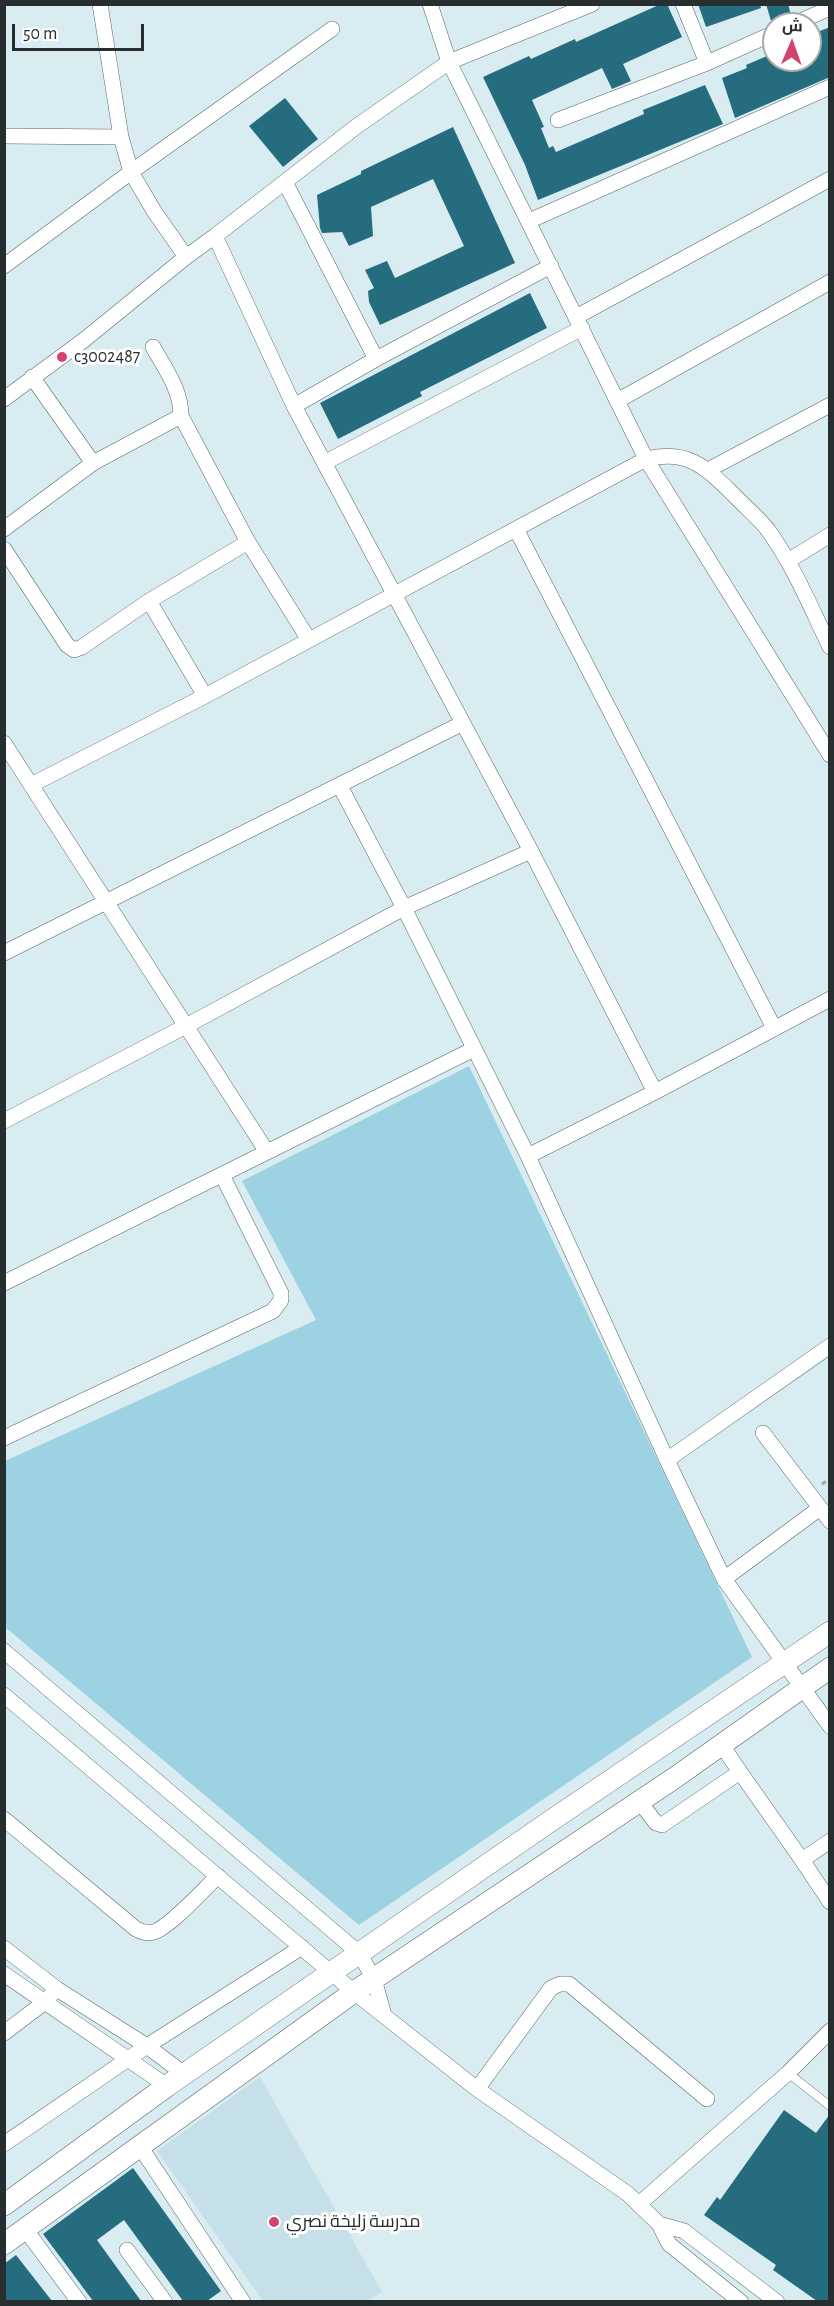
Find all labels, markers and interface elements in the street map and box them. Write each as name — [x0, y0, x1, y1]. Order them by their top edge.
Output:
scale bar — [15, 12, 147, 50]
north arrow — [762, 12, 822, 72]
text: ش — [782, 18, 803, 34]
text: 50 m — [23, 25, 57, 43]
place label: c3002487 — [74, 346, 140, 368]
marker: c3002487 — [55, 350, 69, 364]
place label: مدرسة زليخة نصري — [286, 2211, 420, 2233]
marker: مدرسة زليخة نصري — [267, 2215, 281, 2229]

